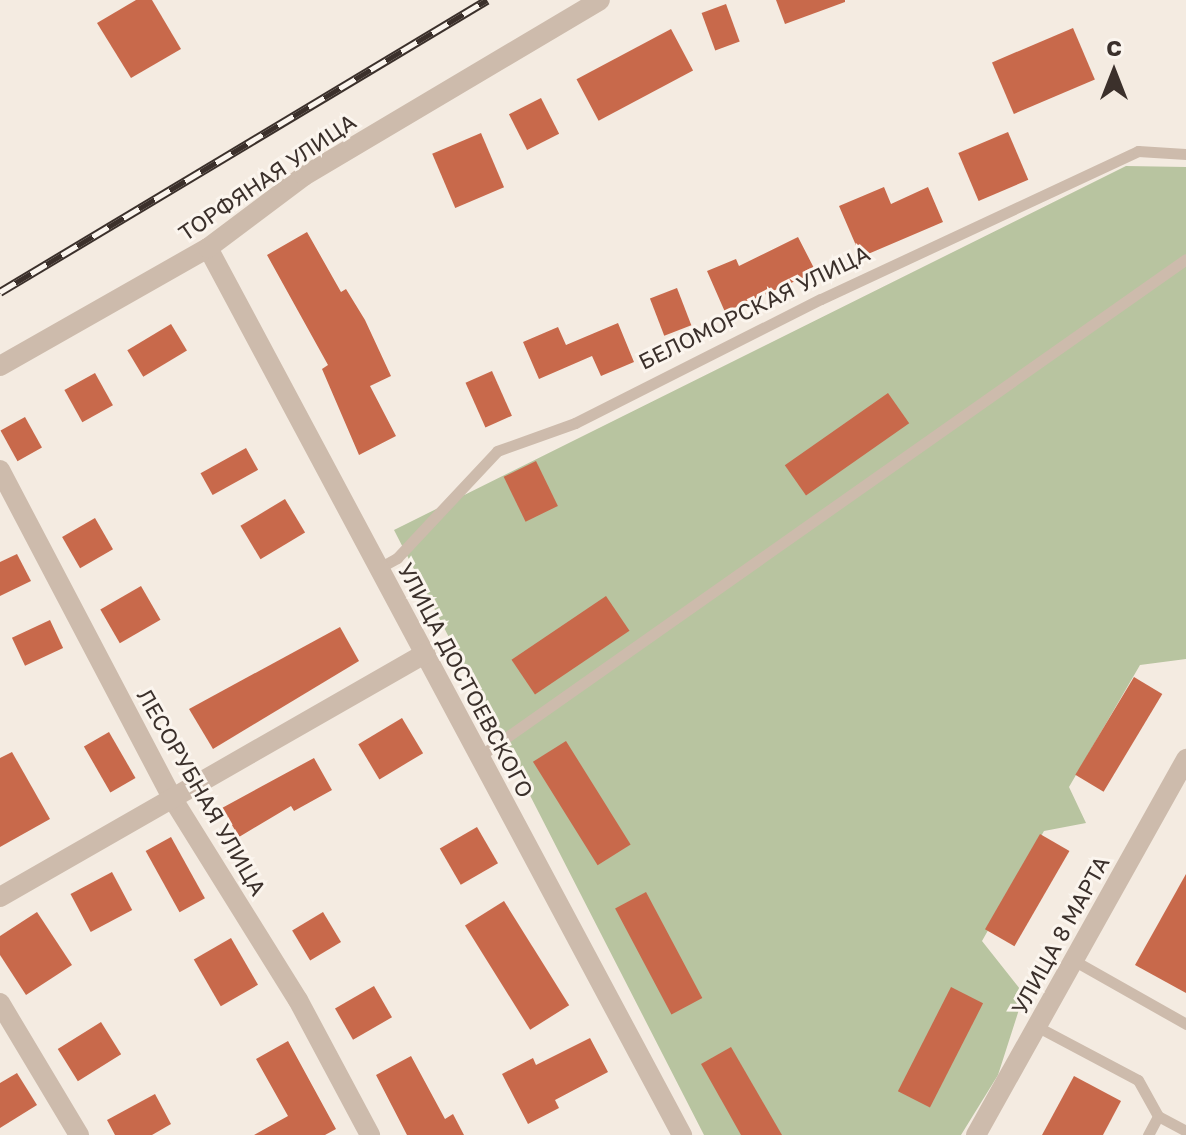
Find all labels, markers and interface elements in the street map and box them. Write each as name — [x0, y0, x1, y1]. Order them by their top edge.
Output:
north arrow — [1074, 32, 1154, 112]
text: С — [1106, 34, 1122, 61]
street label: ТОРФЯНАЯ УЛИЦА — [173, 108, 361, 246]
street label: БЕЛОМОРСКАЯ УЛИЦА — [634, 239, 874, 375]
street label: УЛИЦА ДОСТОЕВСКОГО — [393, 558, 539, 802]
street label: ЛЕСОРУБНАЯ УЛИЦА — [132, 684, 272, 900]
street label: УЛИЦА 8 МАРТА — [1006, 851, 1114, 1019]

